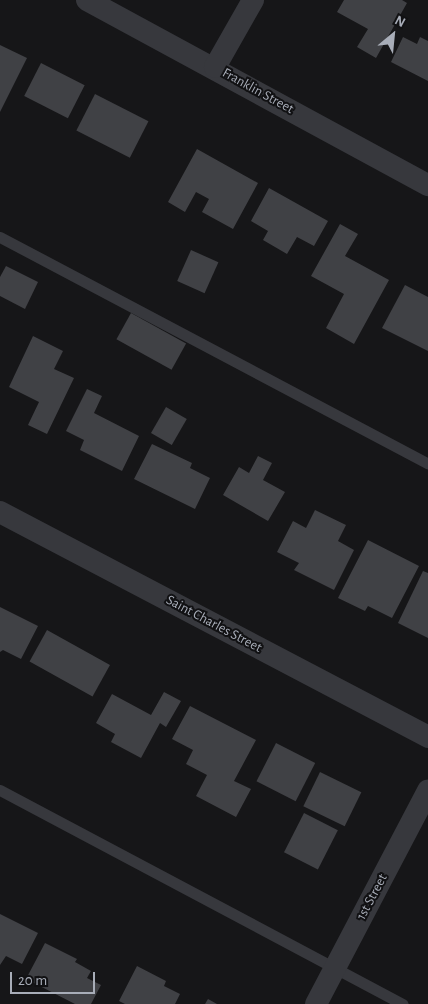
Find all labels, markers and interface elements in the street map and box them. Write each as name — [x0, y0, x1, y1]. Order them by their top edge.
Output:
north arrow — [368, 10, 418, 60]
text: N — [392, 13, 408, 30]
street label: Franklin Street — [219, 64, 297, 118]
street label: Saint Charles Street — [163, 592, 265, 656]
street label: 1st Street — [353, 871, 391, 923]
scale bar — [12, 962, 98, 994]
text: 20 m — [18, 973, 47, 988]

